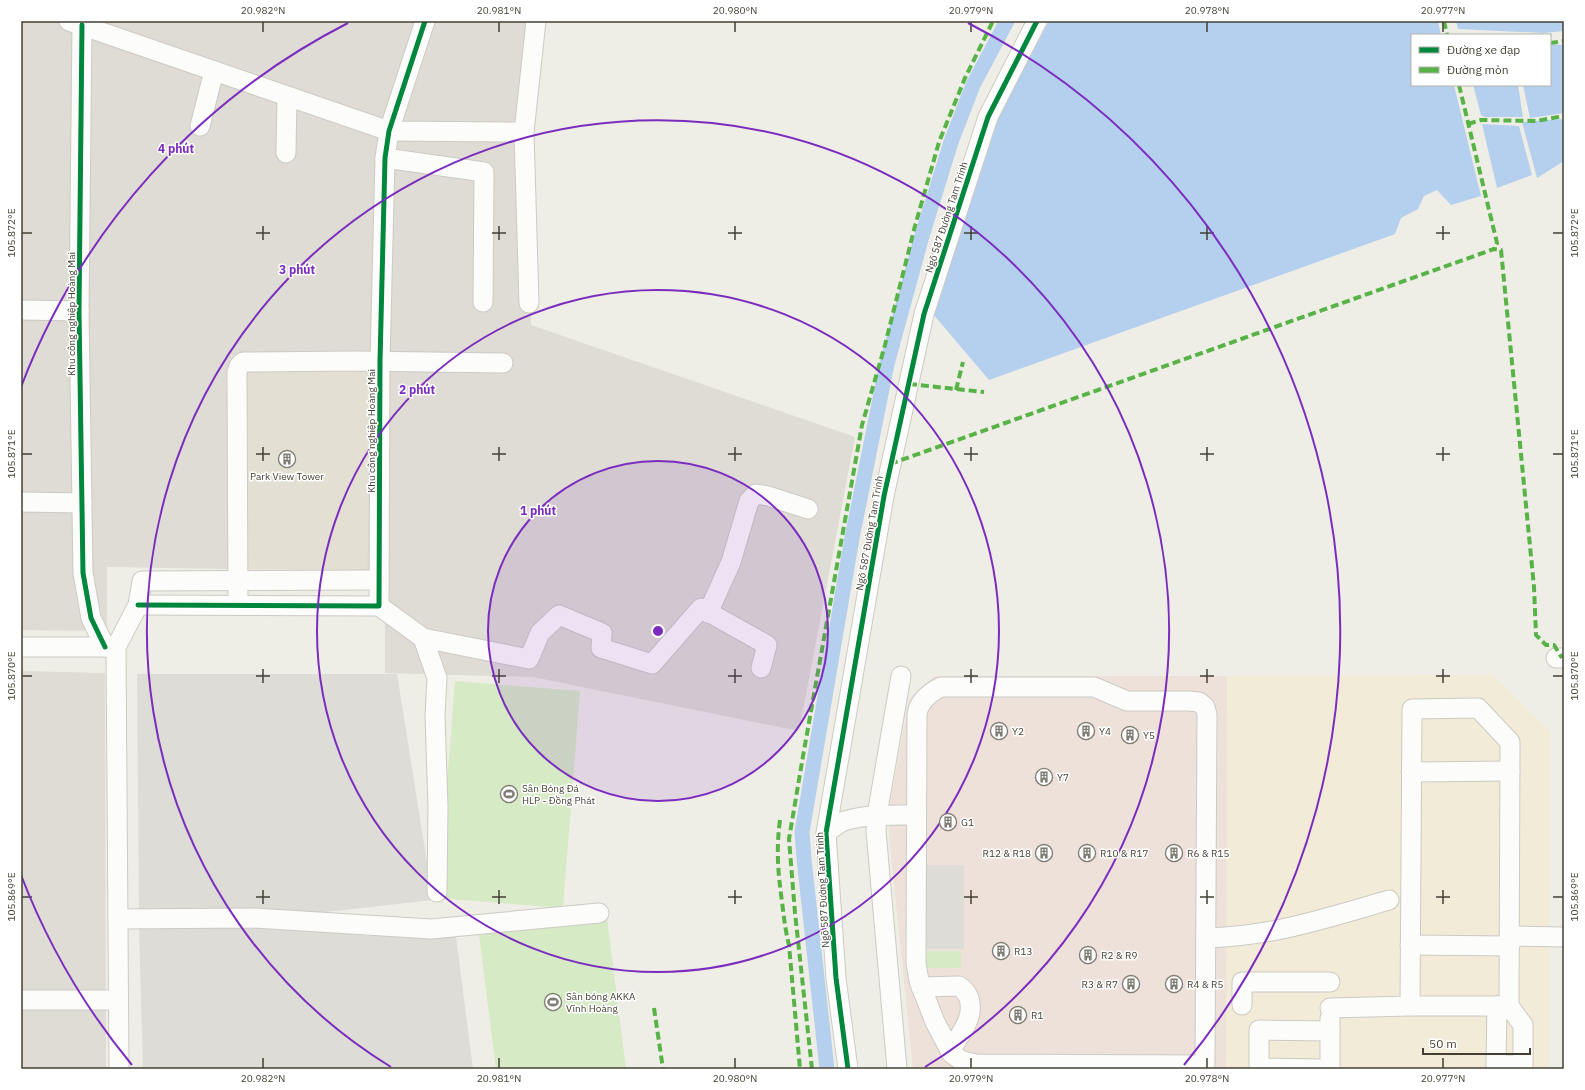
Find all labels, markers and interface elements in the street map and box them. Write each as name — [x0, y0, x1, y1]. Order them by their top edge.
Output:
text: 20.982°N — [241, 4, 285, 17]
text: 20.981°N — [477, 4, 521, 17]
text: 20.980°N — [713, 4, 757, 17]
text: 20.979°N — [949, 4, 993, 17]
text: 20.978°N — [1185, 4, 1229, 17]
text: 20.977°N — [1421, 4, 1465, 17]
legend — [1411, 34, 1551, 86]
text: Đường xe đạp — [1447, 42, 1520, 57]
text: Đường mòn — [1447, 62, 1509, 77]
text: 4 phút — [158, 141, 195, 156]
street label: Ngõ 587 Đường Tam Trinh — [922, 160, 971, 274]
text: 105.872°E — [5, 208, 18, 258]
text: 105.872°E — [1568, 208, 1581, 258]
street label: Khu công nghiệp Hoàng Mai — [65, 252, 78, 376]
text: 3 phút — [279, 262, 316, 277]
street label: Khu công nghiệp Hoàng Mai — [365, 369, 378, 493]
text: 2 phút — [399, 382, 436, 397]
text: 105.871°E — [5, 429, 18, 479]
text: 105.871°E — [1568, 429, 1581, 479]
building icon: Park View Tower — [277, 449, 297, 469]
place label: Park View Tower — [250, 470, 324, 483]
street label: Ngõ 587 Đường Tam Trinh — [853, 475, 886, 591]
text: 1 phút — [520, 503, 557, 518]
centre of rings — [651, 624, 665, 638]
text: 105.870°E — [5, 651, 18, 701]
text: 105.870°E — [1568, 651, 1581, 701]
building icon: Y2 — [989, 721, 1009, 741]
building icon: Y4 — [1076, 721, 1096, 741]
place label: Y2 — [1012, 725, 1024, 738]
place label: Y4 — [1099, 725, 1111, 738]
building icon: Y5 — [1120, 725, 1140, 745]
place label: Y5 — [1143, 729, 1155, 742]
building icon: Y7 — [1034, 767, 1054, 787]
place label: Y7 — [1057, 771, 1069, 784]
place label: Sân Bóng Đá HLP - Đồng Phát — [522, 782, 596, 807]
sports icon: Sân Bóng Đá HLP - Đồng Phát — [499, 784, 519, 804]
building icon: G1 — [938, 812, 958, 832]
place label: G1 — [961, 816, 974, 829]
street label: Ngõ 587 Đường Tam Trinh — [813, 832, 832, 948]
building icon: R12 & R18 — [1034, 843, 1054, 863]
building icon: R10 & R17 — [1077, 843, 1097, 863]
building icon: R6 & R15 — [1164, 843, 1184, 863]
place label: R12 & R18 — [983, 847, 1031, 860]
place label: R10 & R17 — [1100, 847, 1148, 860]
place label: R6 & R15 — [1187, 847, 1229, 860]
text: 105.869°E — [5, 872, 18, 922]
text: 105.869°E — [1568, 872, 1581, 922]
building icon: R13 — [991, 941, 1011, 961]
place label: R13 — [1014, 945, 1032, 958]
building icon: R2 & R9 — [1078, 945, 1098, 965]
place label: R2 & R9 — [1101, 949, 1137, 962]
building icon: R3 & R7 — [1121, 974, 1141, 994]
building icon: R4 & R5 — [1164, 974, 1184, 994]
place label: R3 & R7 — [1082, 978, 1118, 991]
place label: R4 & R5 — [1187, 978, 1223, 991]
place label: Sân bóng AKKA Vĩnh Hoàng — [566, 990, 636, 1015]
sports icon: Sân bóng AKKA Vĩnh Hoàng — [543, 992, 563, 1012]
building icon: R1 — [1008, 1005, 1028, 1025]
place label: R1 — [1031, 1009, 1043, 1022]
scale bar — [1423, 1030, 1530, 1056]
text: 50 m — [1429, 1036, 1457, 1051]
text: 20.982°N — [241, 1072, 285, 1085]
text: 20.981°N — [477, 1072, 521, 1085]
text: 20.980°N — [713, 1072, 757, 1085]
text: 20.979°N — [949, 1072, 993, 1085]
text: 20.978°N — [1185, 1072, 1229, 1085]
text: 20.977°N — [1421, 1072, 1465, 1085]

